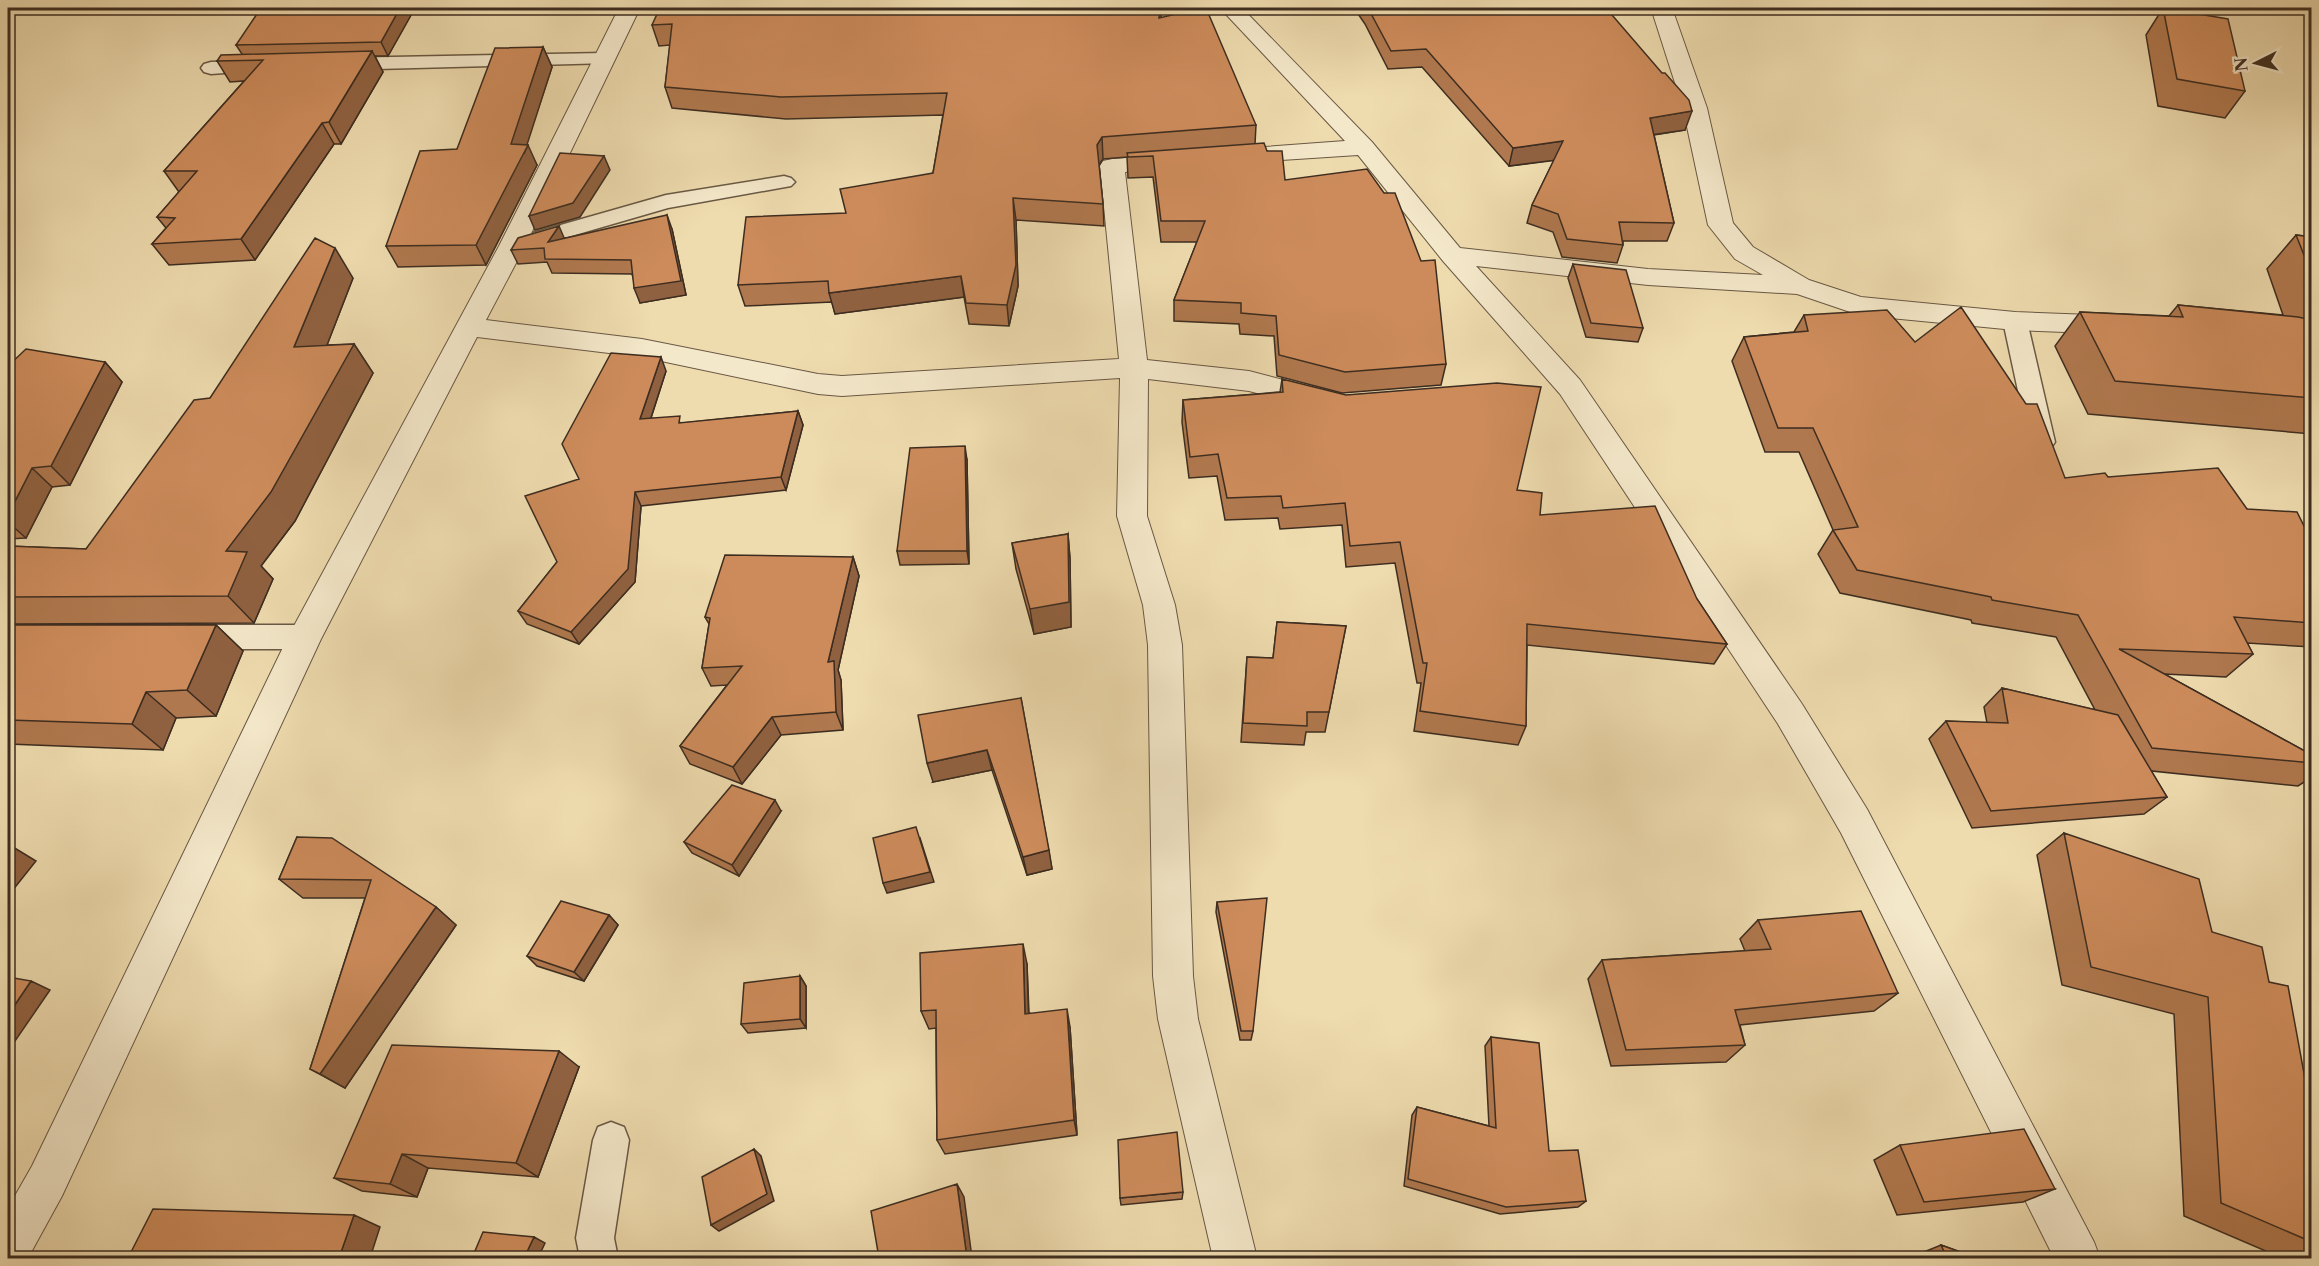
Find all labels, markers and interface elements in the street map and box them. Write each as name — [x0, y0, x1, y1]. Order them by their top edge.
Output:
north arrow — [2226, 33, 2286, 93]
text: N — [2230, 57, 2252, 73]

